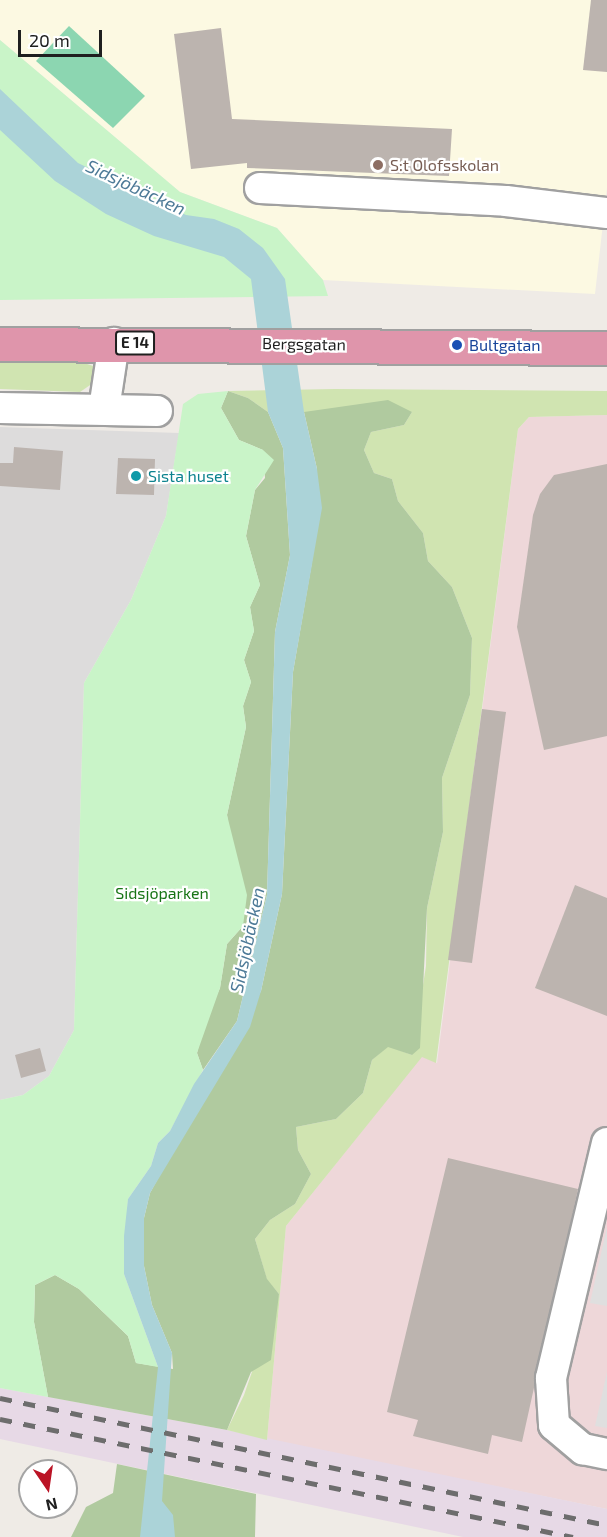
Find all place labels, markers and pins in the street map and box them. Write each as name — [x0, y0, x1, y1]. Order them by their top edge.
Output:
place label: S:t Olofsskolan — [390, 155, 499, 175]
marker: S:t Olofsskolan — [371, 158, 385, 172]
place label: Bultgatan — [469, 335, 541, 355]
marker: Bultgatan — [450, 338, 464, 352]
place label: Sista huset — [148, 466, 229, 486]
marker: Sista huset — [129, 469, 143, 483]

